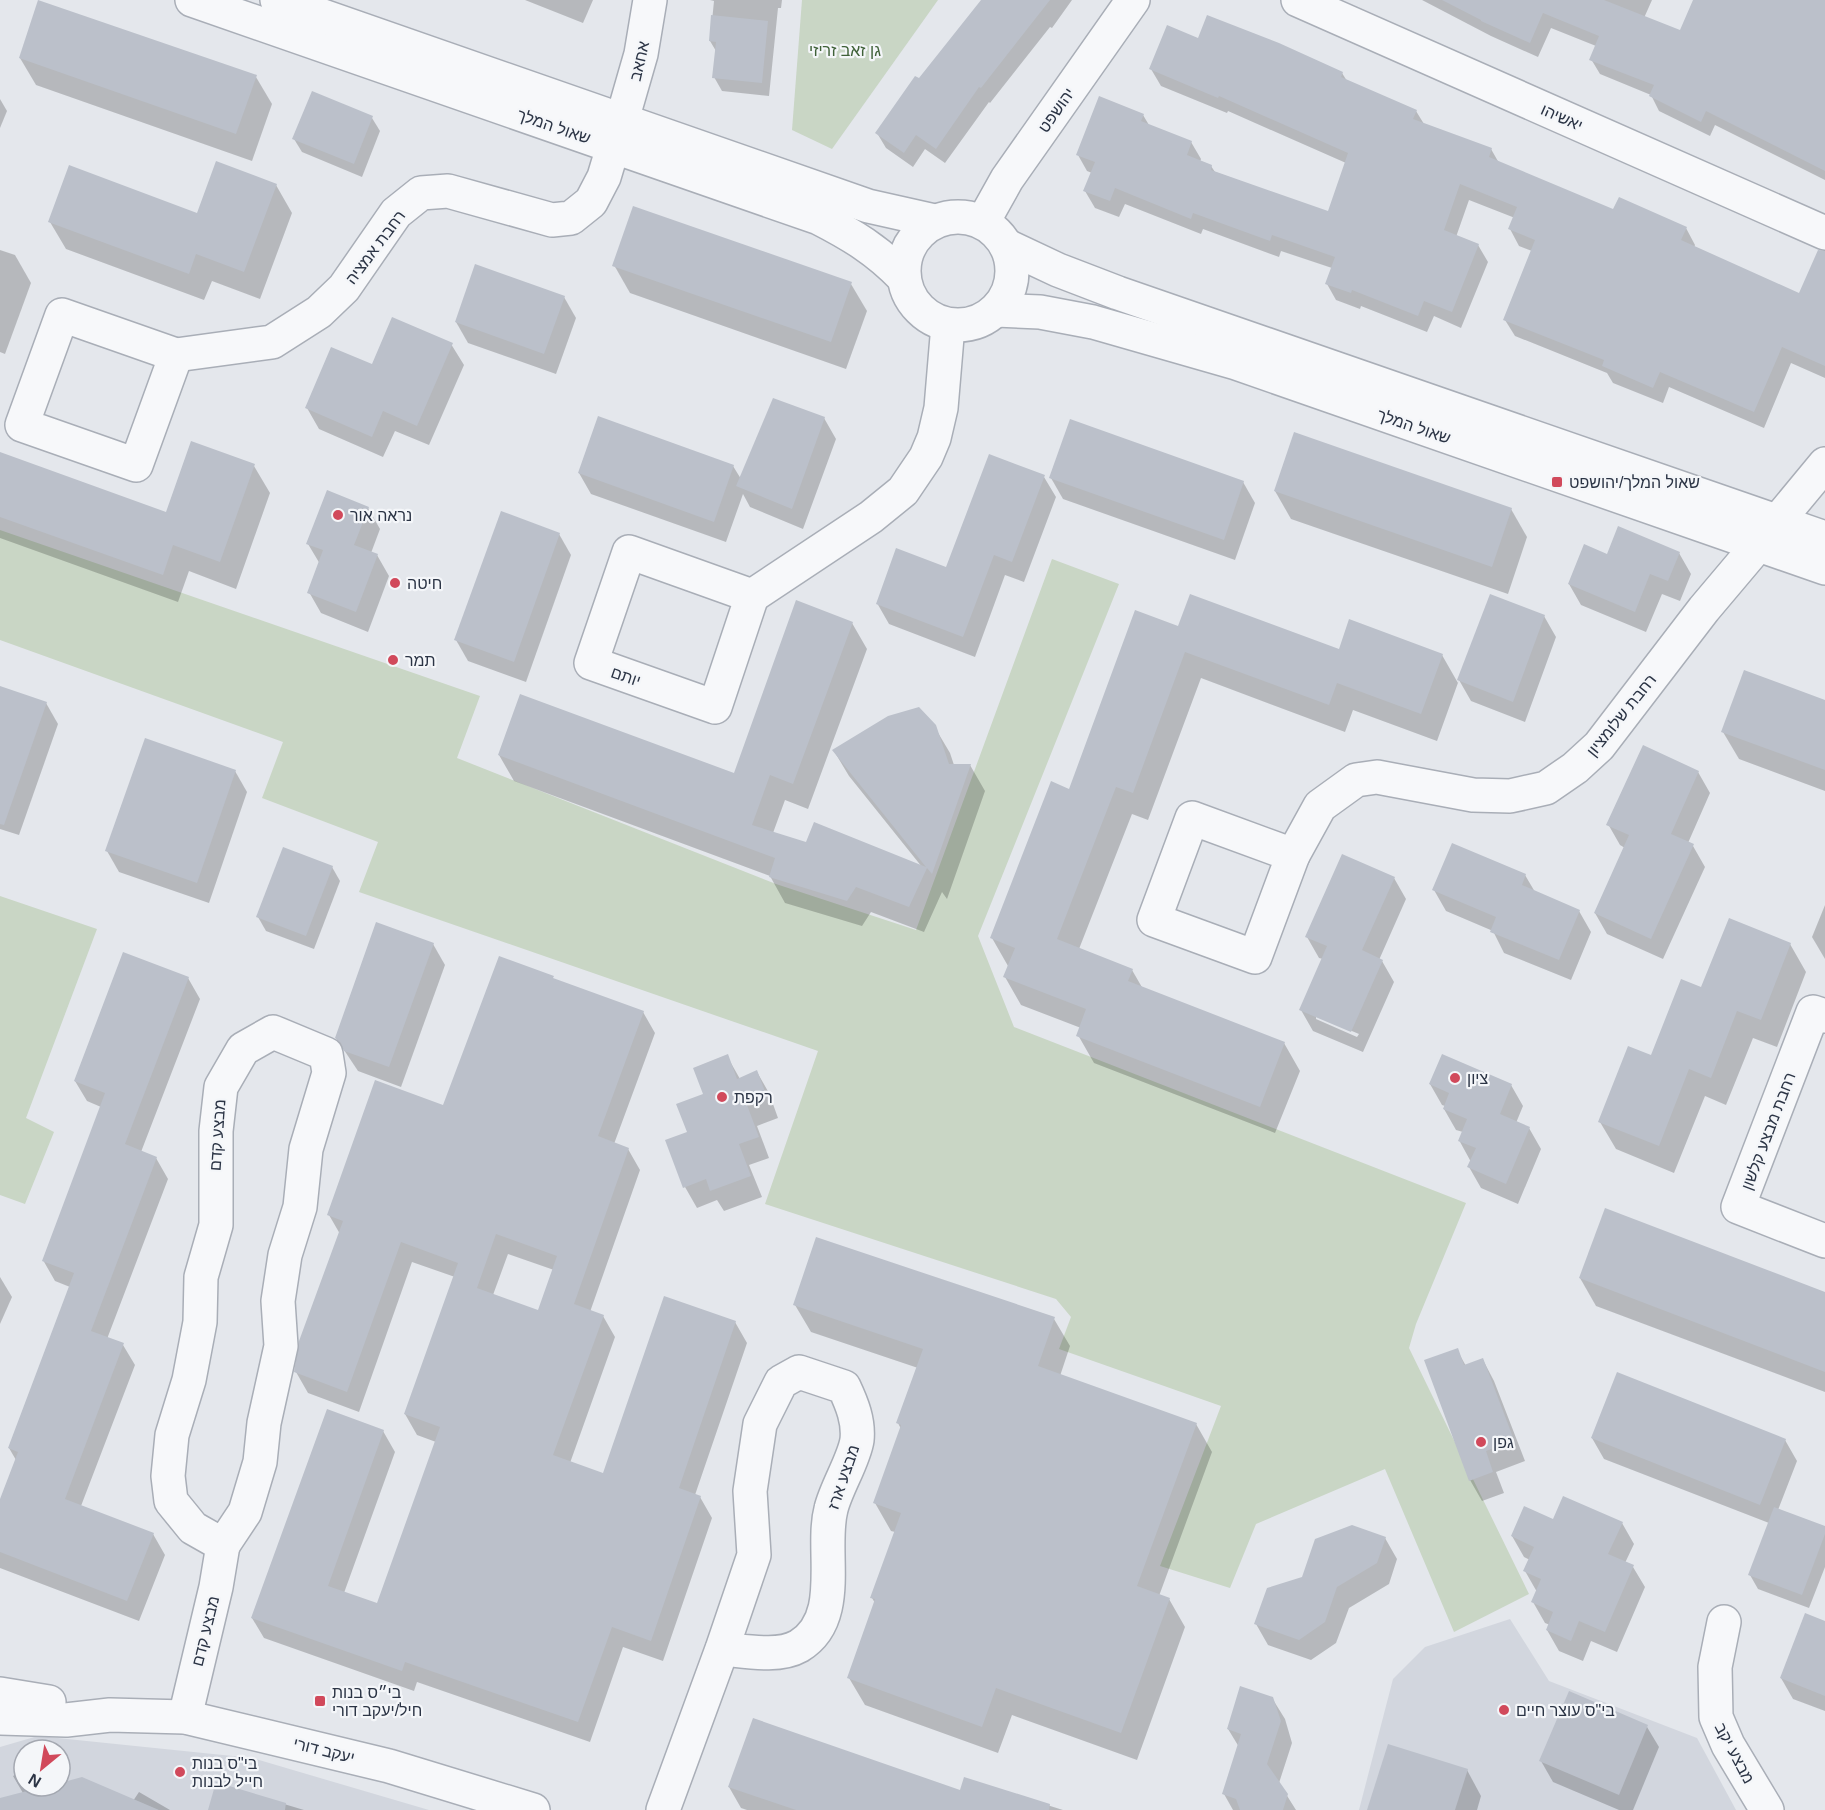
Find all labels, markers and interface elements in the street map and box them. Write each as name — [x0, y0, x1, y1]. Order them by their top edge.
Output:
street label: אחאב — [627, 40, 652, 83]
park label: גן זאב זריזי — [809, 42, 881, 59]
street label: יהושפט — [1035, 85, 1078, 136]
street label: יאשיהו — [1538, 101, 1585, 134]
street label: שאול המלך — [515, 106, 593, 147]
street label: רחבת אמציה — [342, 207, 408, 287]
street label: שאול המלך — [1375, 406, 1453, 447]
place label: שאול המלך/יהושפט — [1569, 474, 1700, 491]
marker: שאול המלך/יהושפט — [1550, 475, 1564, 489]
place label: נראה אור — [350, 507, 412, 524]
marker: נראה אור — [331, 508, 345, 522]
place label: חיטה — [407, 575, 442, 592]
marker: חיטה — [388, 576, 402, 590]
place label: תמר — [405, 652, 436, 669]
marker: תמר — [386, 653, 400, 667]
street label: יותם — [609, 664, 643, 689]
street label: רחבת שלומציון — [1583, 671, 1660, 760]
place label: ציון — [1467, 1070, 1488, 1087]
street label: רחבת מבצע קלשון — [1738, 1070, 1799, 1192]
marker: ציון — [1448, 1071, 1462, 1085]
place label: רקפת — [734, 1089, 773, 1106]
marker: רקפת — [715, 1090, 729, 1104]
street label: מבצע קדם — [207, 1099, 228, 1171]
place label: גפן — [1493, 1434, 1514, 1451]
marker: גפן — [1474, 1435, 1488, 1449]
street label: מבצע ארז — [825, 1443, 862, 1512]
street label: מבצע קדם — [189, 1594, 222, 1668]
place label: בי״ס בנות חיל/יעקב דורי — [332, 1684, 422, 1719]
marker: בי״ס בנות חיל/יעקב דורי — [313, 1694, 327, 1708]
place label: בי"ס עוצר חיים — [1516, 1702, 1615, 1719]
marker: בי"ס עוצר חיים — [1497, 1703, 1511, 1717]
street label: מבצע יקב — [1712, 1720, 1758, 1786]
street label: יעקב דורי — [291, 1735, 356, 1766]
north arrow — [12, 1738, 72, 1798]
place label: בי"ס בנות חייל לבנות — [192, 1755, 263, 1790]
marker: בי"ס בנות חייל לבנות — [173, 1765, 187, 1779]
text: N — [25, 1770, 44, 1791]

